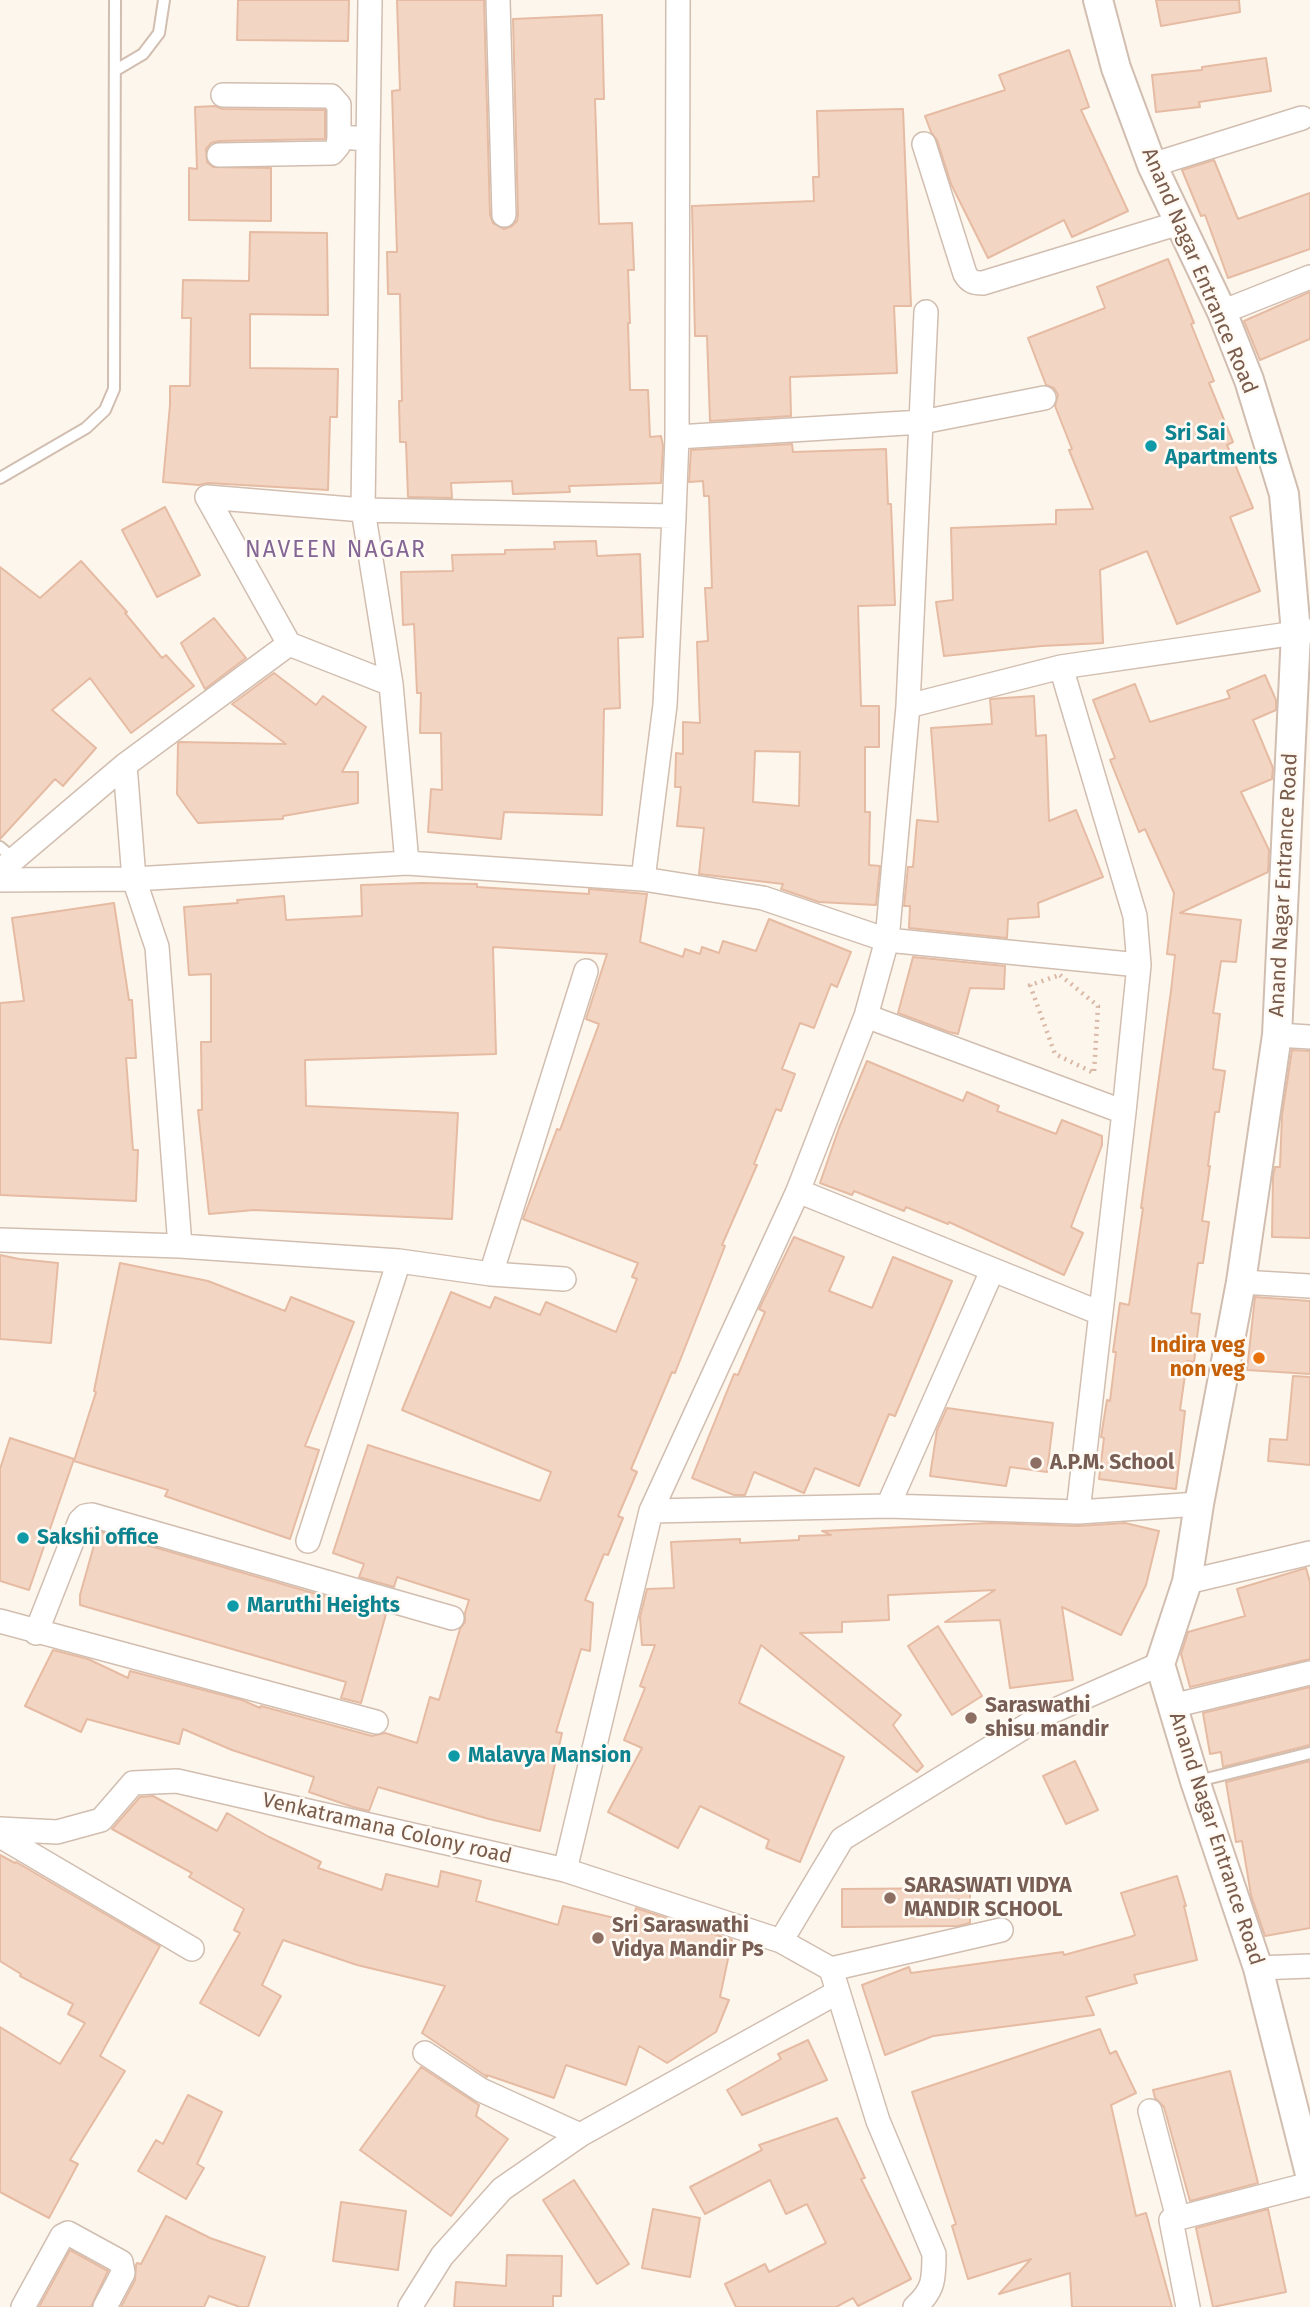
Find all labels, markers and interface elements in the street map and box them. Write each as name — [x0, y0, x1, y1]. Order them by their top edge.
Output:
street label: Anand Nagar Entrance Road — [1136, 144, 1262, 398]
place label: Sri Sai Apartments — [1165, 421, 1277, 471]
marker: Sri Sai Apartments — [1143, 438, 1159, 454]
district label: NAVEEN NAGAR — [246, 537, 426, 565]
street label: Anand Nagar Entrance Road — [1264, 752, 1304, 1018]
place label: Indira veg non veg — [1150, 1333, 1245, 1383]
marker: Indira veg non veg — [1251, 1350, 1267, 1366]
place label: A.P.M. School — [1050, 1450, 1174, 1476]
marker: A.P.M. School — [1028, 1455, 1044, 1471]
place label: Sakshi office — [37, 1525, 159, 1551]
marker: Sakshi office — [15, 1530, 31, 1546]
place label: Maruthi Heights — [247, 1593, 400, 1619]
marker: Maruthi Heights — [225, 1598, 241, 1614]
place label: Saraswathi shisu mandir — [985, 1693, 1109, 1743]
street label: Anand Nagar Entrance Road — [1163, 1709, 1269, 1969]
marker: Saraswathi shisu mandir — [963, 1710, 979, 1726]
place label: Malavya Mansion — [468, 1743, 631, 1769]
marker: Malavya Mansion — [446, 1748, 462, 1764]
street label: Venkatramana Colony road — [260, 1788, 514, 1870]
place label: SARASWATI VIDYA MANDIR SCHOOL — [904, 1873, 1072, 1923]
marker: SARASWATI VIDYA MANDIR SCHOOL — [882, 1890, 898, 1906]
place label: Sri Saraswathi Vidya Mandir Ps — [612, 1913, 764, 1963]
marker: Sri Saraswathi Vidya Mandir Ps — [590, 1930, 606, 1946]

